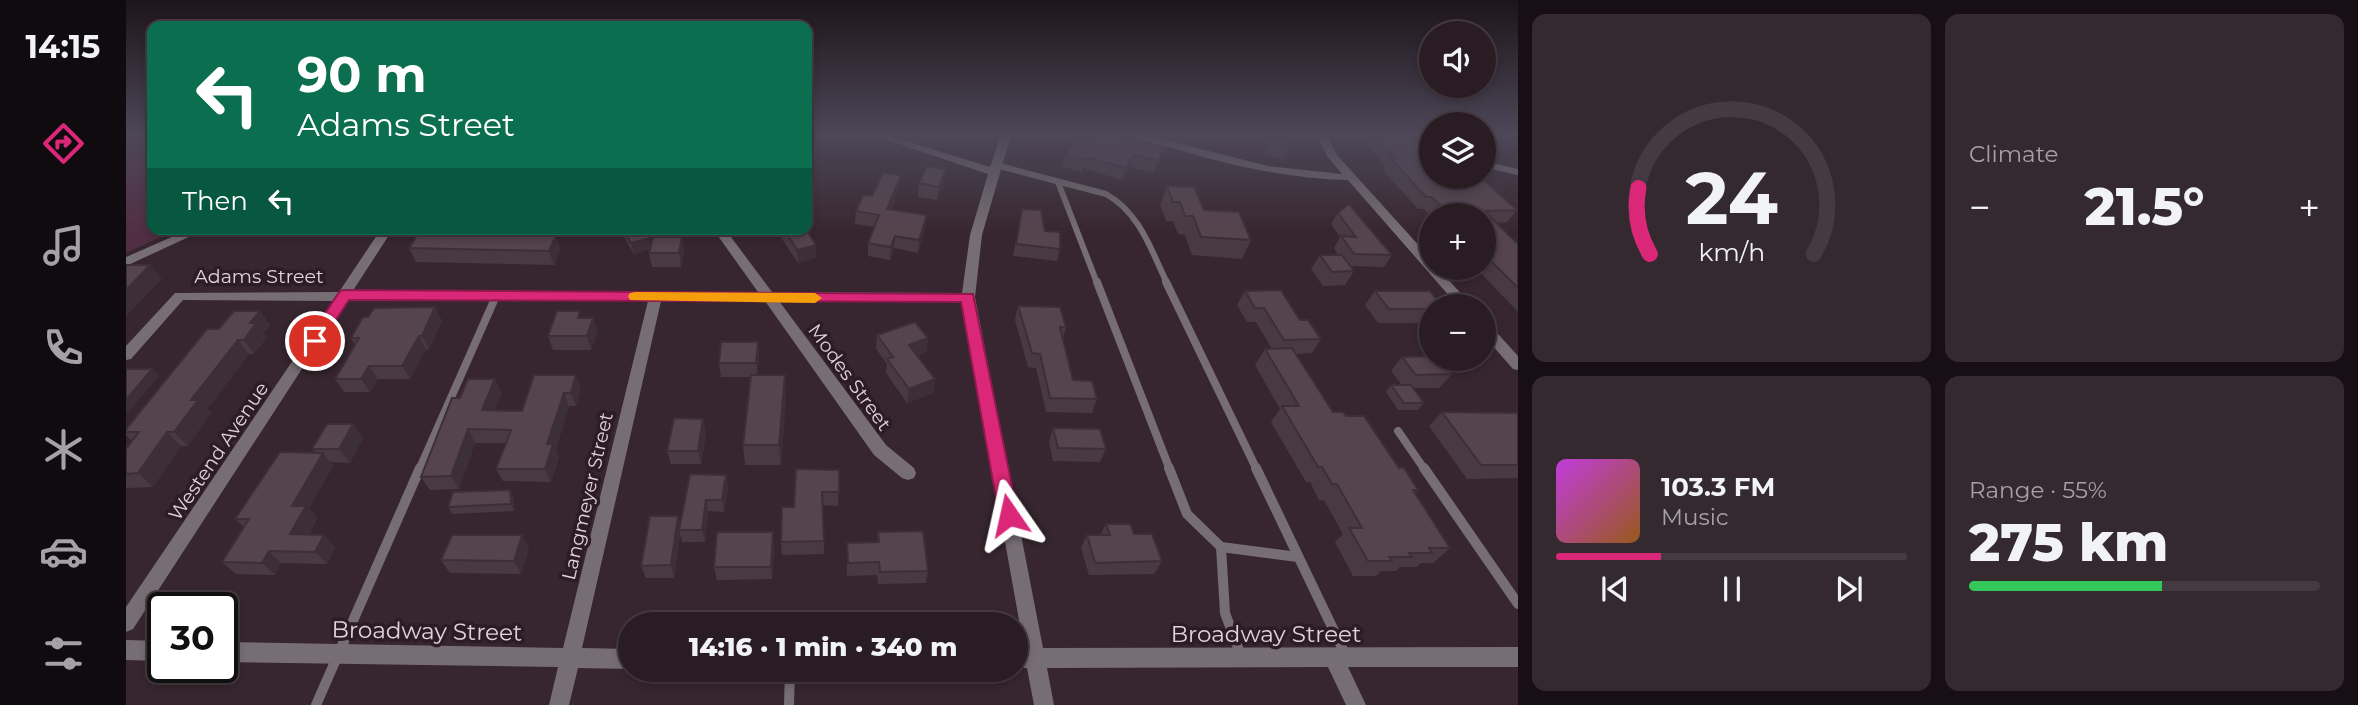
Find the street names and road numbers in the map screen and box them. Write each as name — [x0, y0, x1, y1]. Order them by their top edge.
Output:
street label: Adams Street — [194, 265, 324, 288]
street label: Modes Street — [803, 320, 896, 435]
street label: Westend Avenue — [164, 378, 273, 525]
street label: Langmeyer Street — [557, 410, 618, 582]
street label: Broadway Street — [331, 615, 523, 647]
street label: Broadway Street — [1171, 620, 1361, 648]

